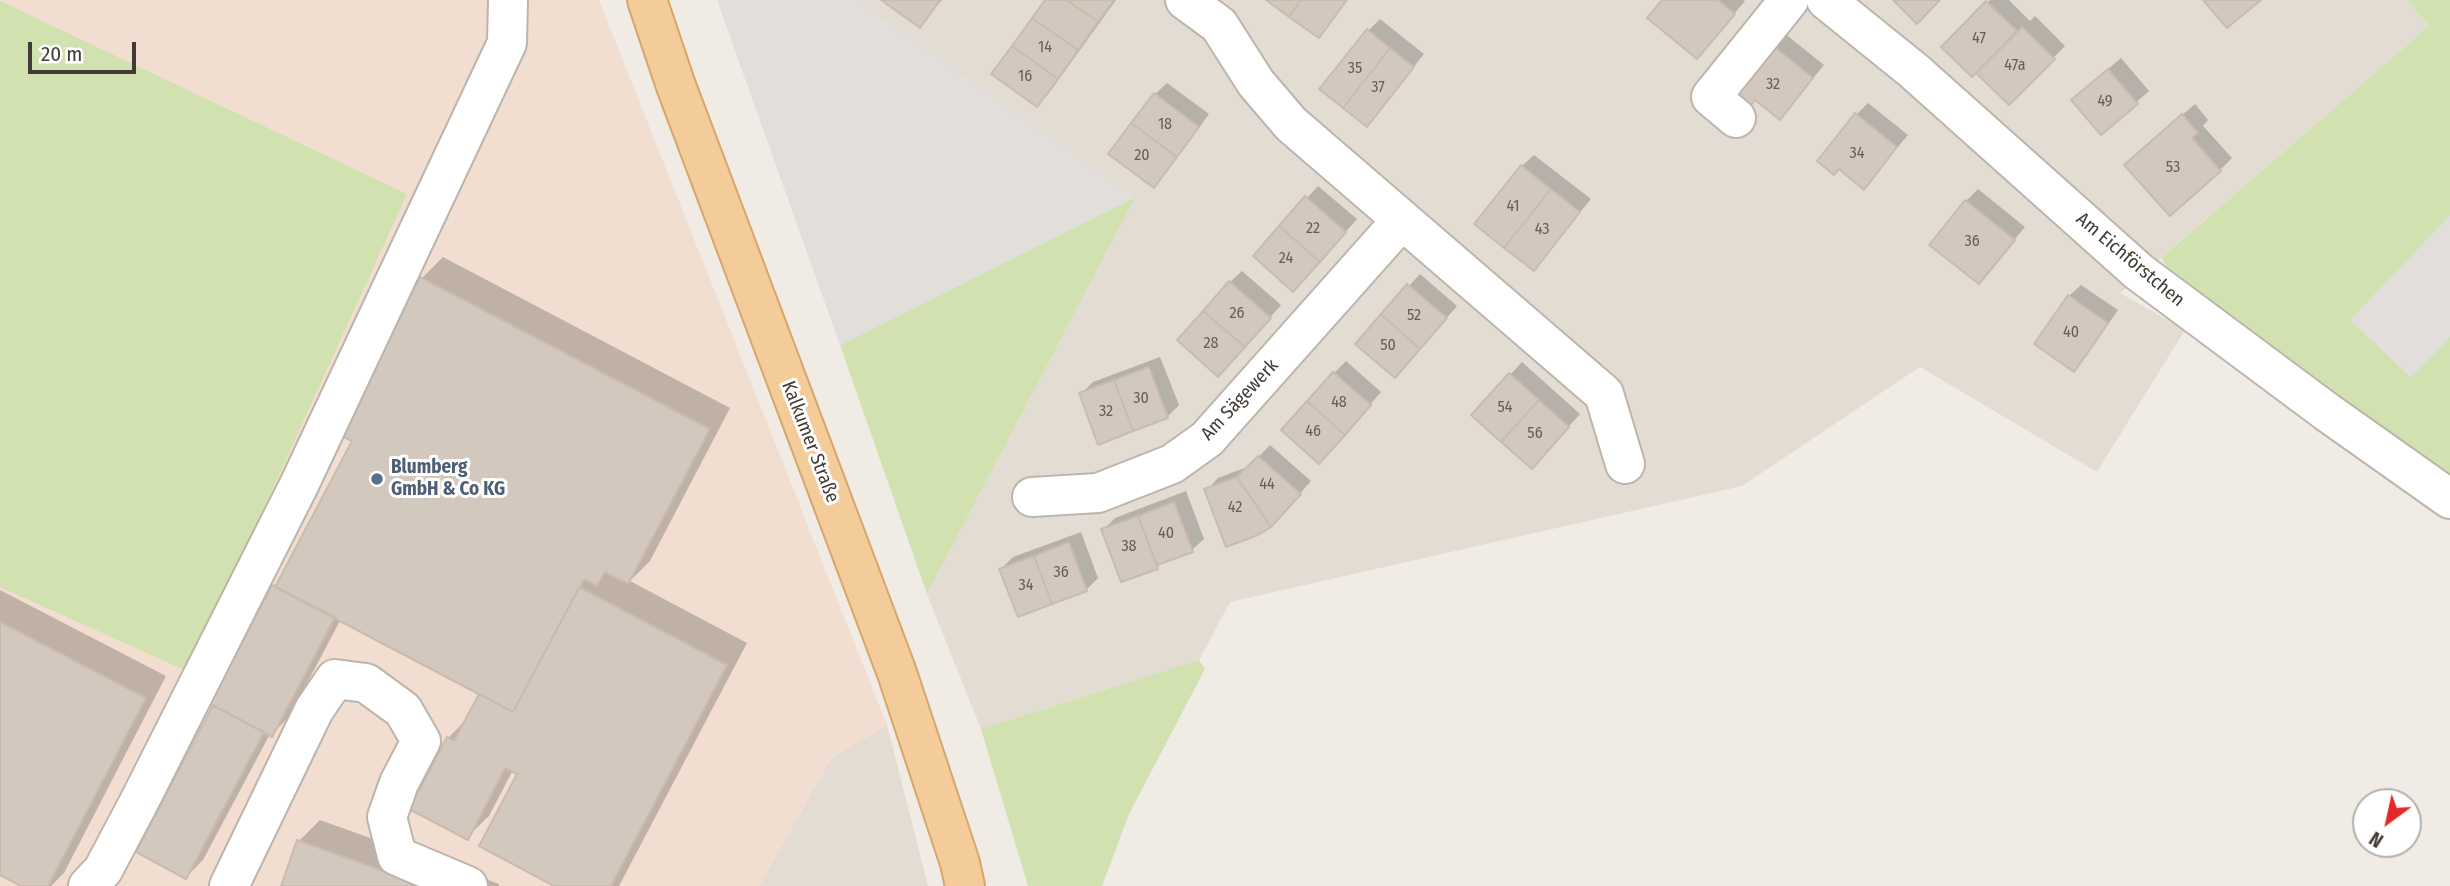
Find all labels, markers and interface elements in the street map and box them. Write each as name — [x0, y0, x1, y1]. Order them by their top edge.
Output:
scale bar — [32, 28, 140, 72]
house number: 47 — [1972, 29, 1986, 49]
house number: 14 — [1038, 38, 1052, 58]
text: 20 m — [41, 41, 82, 67]
house number: 47a — [2004, 56, 2026, 76]
house number: 35 — [1348, 59, 1362, 79]
house number: 16 — [1018, 67, 1032, 87]
house number: 32 — [1766, 75, 1780, 95]
house number: 37 — [1371, 78, 1385, 98]
house number: 49 — [2097, 92, 2113, 112]
house number: 18 — [1158, 115, 1172, 135]
house number: 34 — [1850, 144, 1864, 164]
house number: 20 — [1134, 146, 1150, 166]
house number: 53 — [2166, 158, 2180, 178]
house number: 41 — [1506, 197, 1520, 217]
street label: Am Eichförstchen — [2071, 208, 2189, 312]
house number: 22 — [1306, 219, 1320, 239]
house number: 43 — [1535, 220, 1549, 240]
house number: 36 — [1964, 232, 1980, 252]
house number: 24 — [1279, 249, 1293, 269]
house number: 26 — [1230, 304, 1244, 324]
house number: 52 — [1407, 306, 1421, 326]
house number: 40 — [2063, 323, 2079, 343]
house number: 28 — [1203, 334, 1219, 354]
house number: 50 — [1380, 336, 1396, 356]
street label: Am Sägewerk — [1197, 355, 1283, 445]
street label: Kalkumer Straße — [776, 378, 844, 506]
house number: 30 — [1133, 389, 1149, 409]
house number: 48 — [1331, 393, 1347, 413]
house number: 54 — [1497, 398, 1513, 418]
house number: 32 — [1099, 402, 1113, 422]
house number: 46 — [1305, 422, 1321, 442]
house number: 56 — [1527, 424, 1543, 444]
place label: Blumberg GmbH & Co KG — [391, 457, 505, 501]
marker: Blumberg GmbH & Co KG — [369, 471, 385, 487]
house number: 44 — [1259, 475, 1275, 495]
house number: 42 — [1228, 498, 1242, 518]
house number: 40 — [1158, 524, 1174, 544]
house number: 38 — [1121, 537, 1137, 557]
house number: 36 — [1053, 563, 1069, 583]
house number: 34 — [1019, 576, 1033, 596]
north arrow — [2352, 788, 2422, 858]
text: N — [2365, 827, 2387, 852]

